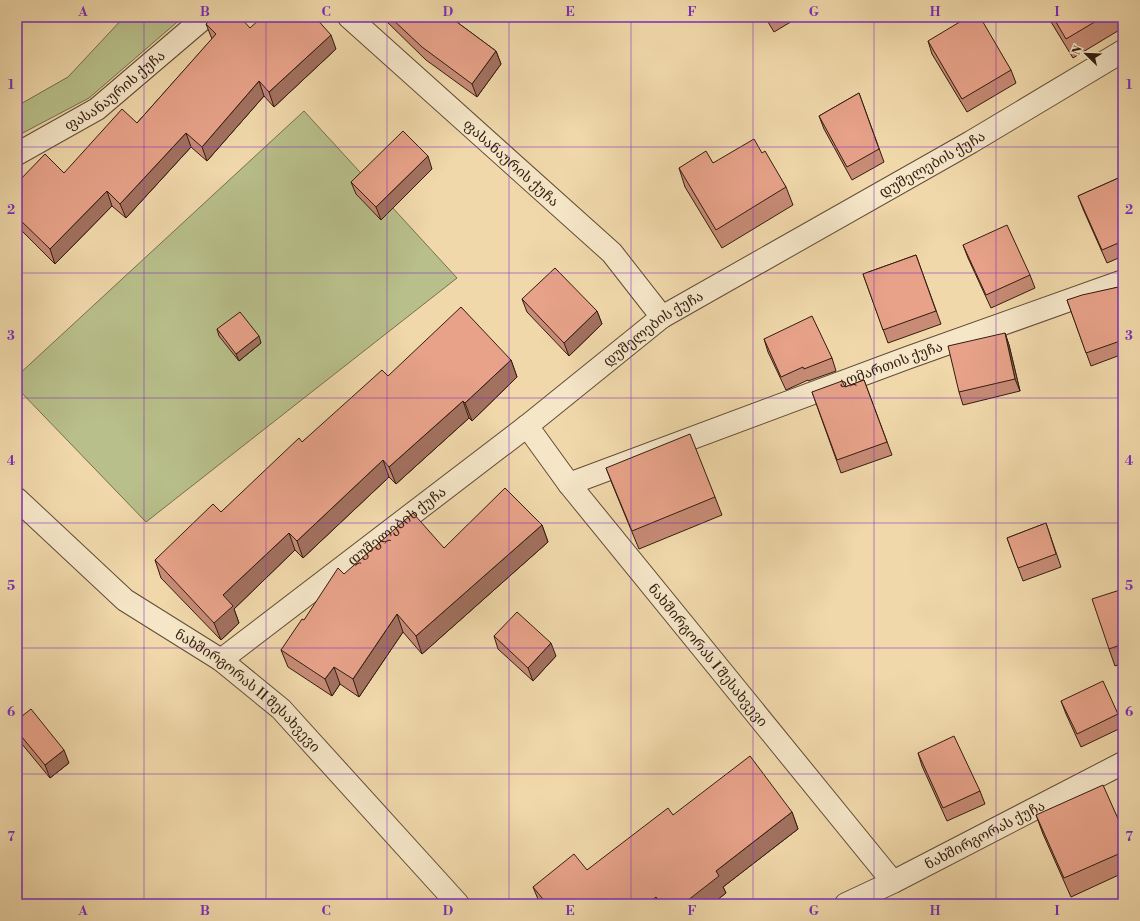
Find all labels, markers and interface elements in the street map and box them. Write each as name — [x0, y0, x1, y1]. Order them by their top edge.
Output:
text: A — [77, 4, 88, 20]
text: B — [200, 4, 210, 20]
text: C — [321, 4, 331, 20]
text: D — [443, 4, 453, 20]
text: E — [565, 4, 575, 20]
text: F — [687, 4, 697, 20]
text: G — [809, 4, 820, 20]
text: H — [930, 4, 941, 20]
text: I — [1054, 4, 1060, 20]
north arrow — [1066, 34, 1106, 74]
text: N — [1070, 43, 1086, 57]
street label: ფასანაურის ქუჩა — [62, 47, 169, 135]
text: 1 — [8, 77, 15, 93]
text: 1 — [1126, 77, 1133, 93]
street label: ფასანაურის ქუჩა — [459, 116, 562, 211]
street label: დუშელების ქუჩა — [876, 128, 989, 202]
text: 2 — [7, 202, 15, 218]
text: 2 — [1125, 202, 1133, 218]
street label: დუშელების ქუჩა — [600, 287, 707, 371]
text: 3 — [7, 328, 15, 344]
text: 3 — [1125, 328, 1133, 344]
street label: აღმართის ქუჩა — [836, 338, 945, 393]
text: 4 — [7, 453, 16, 469]
text: 4 — [1125, 453, 1134, 469]
street label: დუშელების ქუჩა — [344, 483, 450, 570]
text: 5 — [7, 578, 15, 594]
text: 5 — [1125, 578, 1133, 594]
street label: ნახშირგორას I შესახვევი — [644, 580, 771, 731]
street label: ნახშირგორას II შესახვევი — [171, 625, 324, 756]
text: 6 — [7, 704, 15, 720]
text: 6 — [1125, 704, 1133, 720]
street label: ნახშირგორას ქუჩა — [922, 797, 1048, 874]
text: 7 — [7, 829, 15, 845]
text: 7 — [1125, 829, 1133, 845]
text: A — [77, 903, 88, 919]
text: B — [200, 903, 210, 919]
text: C — [321, 903, 331, 919]
text: D — [443, 903, 453, 919]
text: E — [565, 903, 575, 919]
text: F — [687, 903, 697, 919]
text: G — [809, 903, 820, 919]
text: H — [930, 903, 941, 919]
text: I — [1054, 903, 1060, 919]

